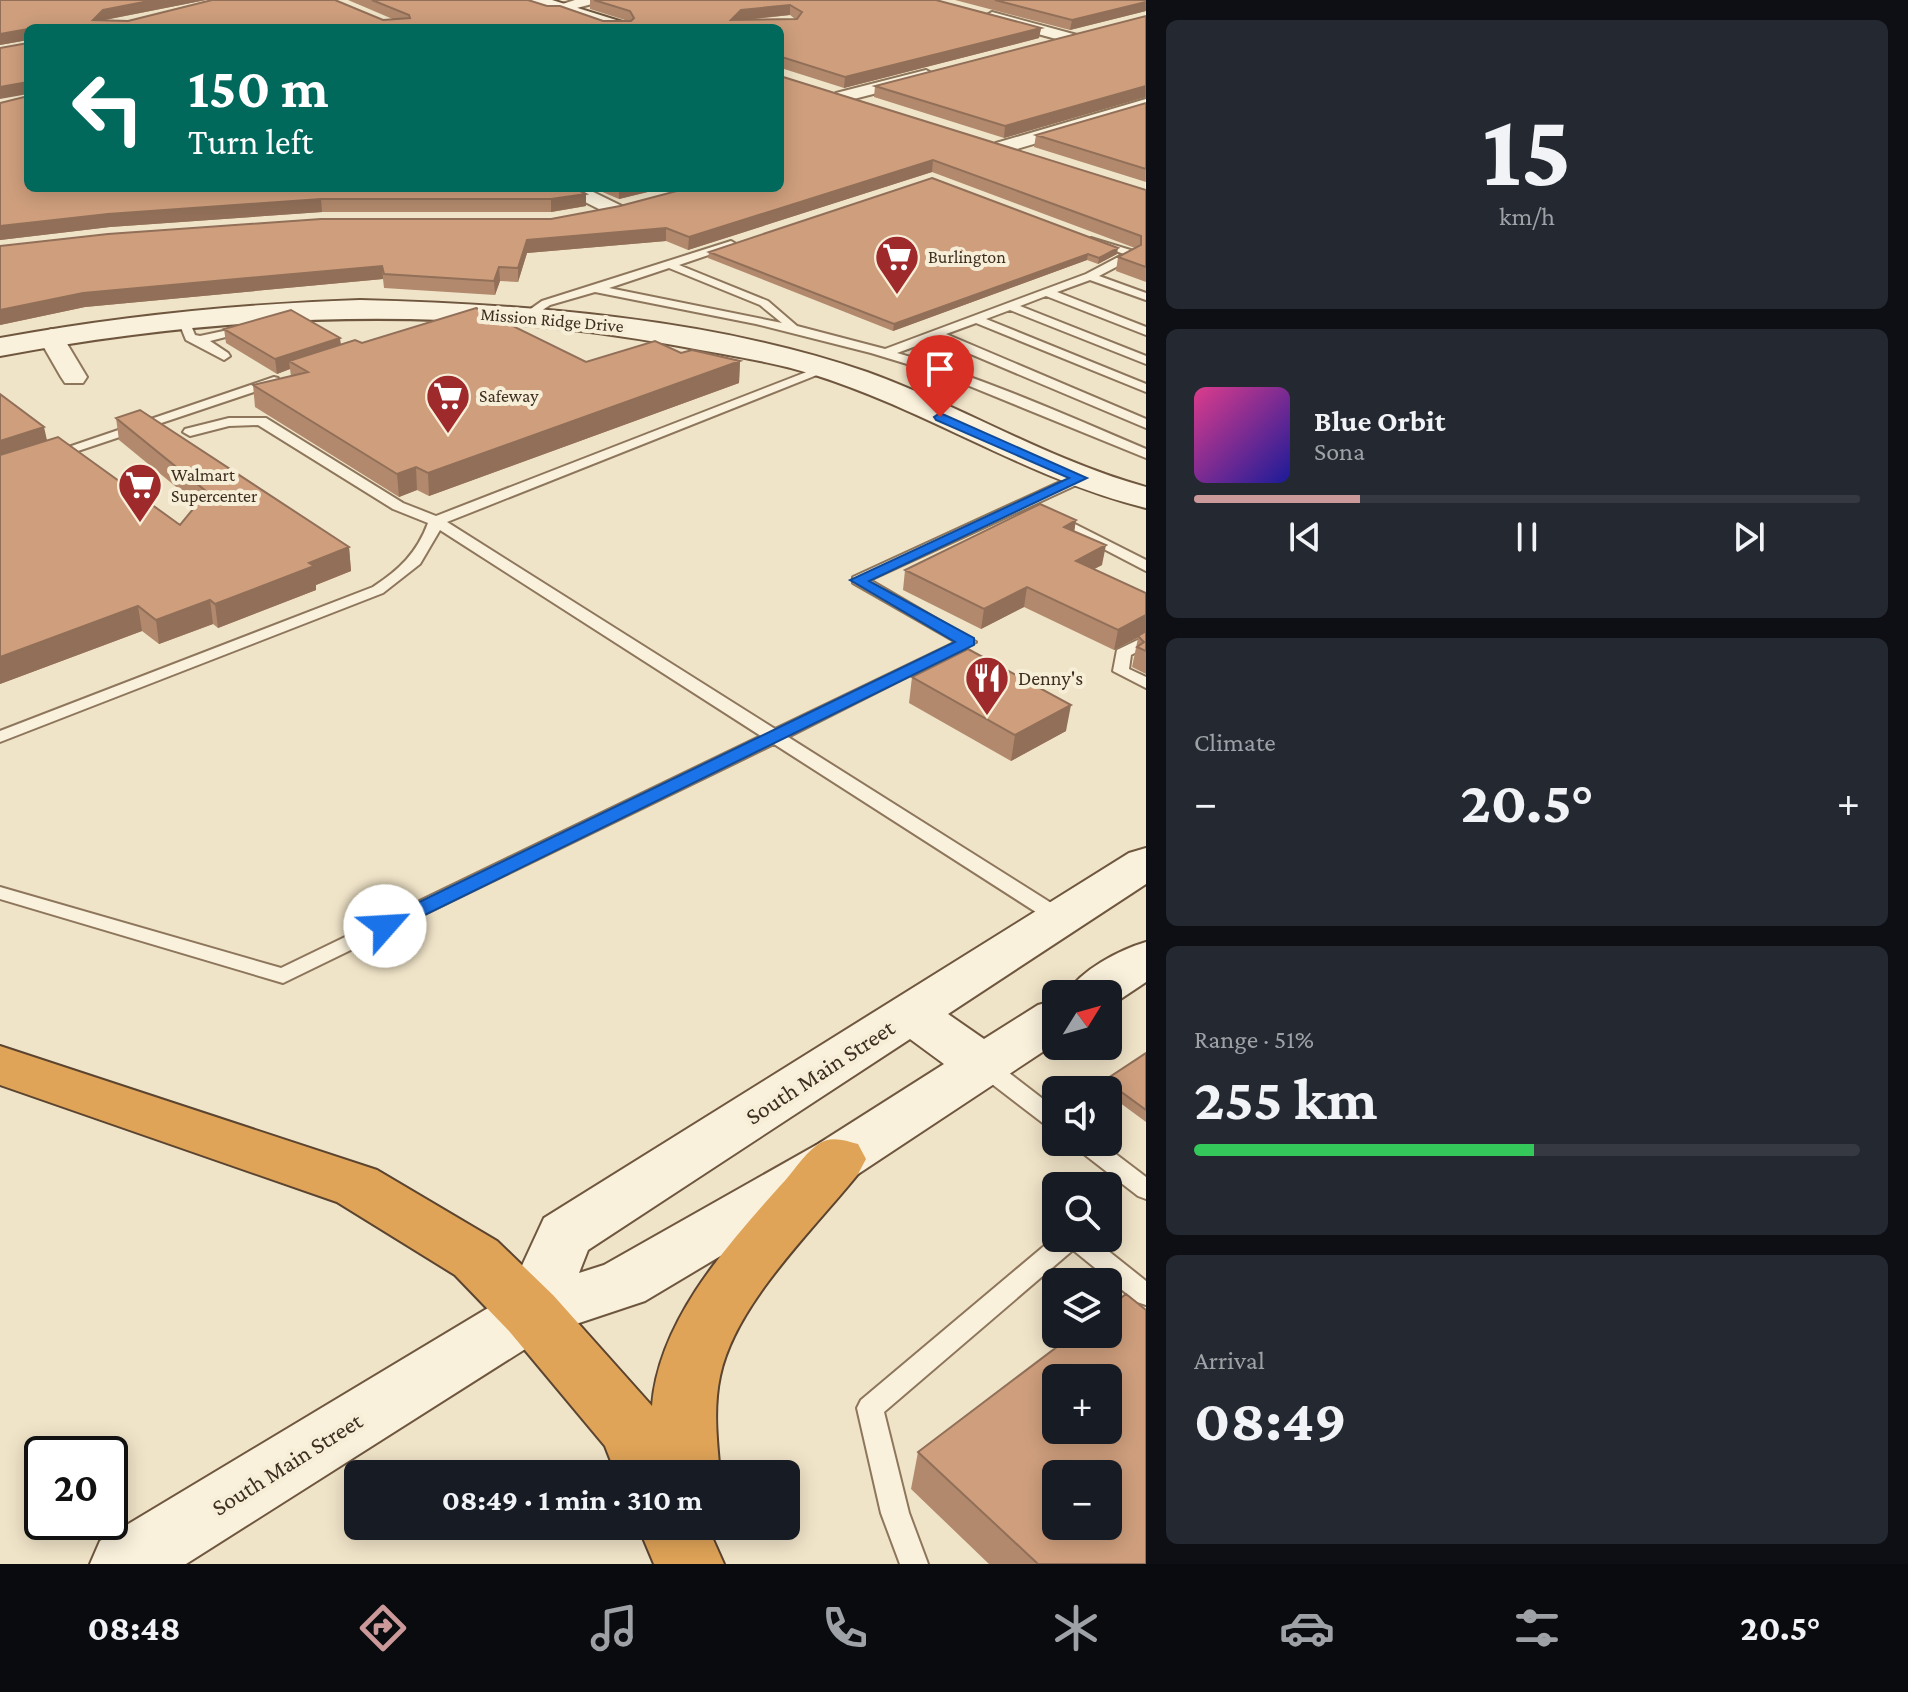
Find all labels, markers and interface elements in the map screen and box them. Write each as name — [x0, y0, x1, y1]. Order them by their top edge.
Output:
icon: left — [56, 56, 160, 160]
text: 150 m — [188, 57, 329, 119]
text: 15 — [1482, 92, 1572, 207]
text: Turn left — [188, 122, 313, 162]
text: km/h — [1499, 202, 1555, 231]
supermarket icon: Burlington — [873, 233, 921, 296]
place label: Burlington — [928, 247, 1006, 267]
street label: Mission Ridge Drive — [480, 304, 625, 336]
pin — [906, 335, 974, 417]
icon: arrive — [918, 347, 962, 391]
supermarket icon: Safeway — [424, 372, 472, 435]
place label: Safeway — [479, 386, 539, 406]
text: Blue Orbit — [1314, 404, 1445, 437]
text: Sona — [1314, 437, 1365, 466]
supermarket icon: Walmart Supercenter — [116, 461, 164, 524]
place label: Walmart Supercenter — [171, 465, 258, 506]
icon: previous — [1283, 515, 1327, 559]
icon: pause — [1505, 515, 1549, 559]
icon: next — [1727, 515, 1771, 559]
restaurant icon: Denny's — [963, 654, 1011, 717]
place label: Denny's — [1018, 667, 1083, 690]
text: Climate — [1194, 728, 1276, 757]
text: 20.5° — [1460, 768, 1594, 835]
text: − — [1194, 778, 1217, 826]
text: + — [1837, 778, 1860, 826]
position arrow — [343, 884, 427, 968]
north arrow — [1042, 980, 1122, 1060]
map controls — [1042, 980, 1122, 1540]
street label: South Main Street — [740, 1013, 900, 1130]
text: Range · 51% — [1194, 1025, 1314, 1054]
text: 255 km — [1194, 1065, 1377, 1132]
button: sound — [1042, 1076, 1122, 1156]
button: search — [1042, 1172, 1122, 1252]
button: layers — [1042, 1268, 1122, 1348]
text: Arrival — [1194, 1346, 1265, 1375]
button: + — [1042, 1364, 1122, 1444]
text: 08:49 — [1194, 1386, 1347, 1453]
street label: South Main Street — [207, 1406, 368, 1521]
speed limit sign: 20 — [24, 1436, 128, 1540]
button: − — [1042, 1460, 1122, 1540]
text: 08:49 · 1 min · 310 m — [442, 1483, 702, 1516]
icon: directions — [355, 1600, 411, 1656]
icon: music — [586, 1600, 642, 1656]
icon: phone — [817, 1600, 873, 1656]
icon: climate — [1048, 1600, 1104, 1656]
icon: car — [1279, 1600, 1335, 1656]
icon: filters — [1509, 1600, 1565, 1656]
text: 08:48 — [87, 1608, 181, 1648]
text: 20.5° — [1740, 1608, 1821, 1648]

